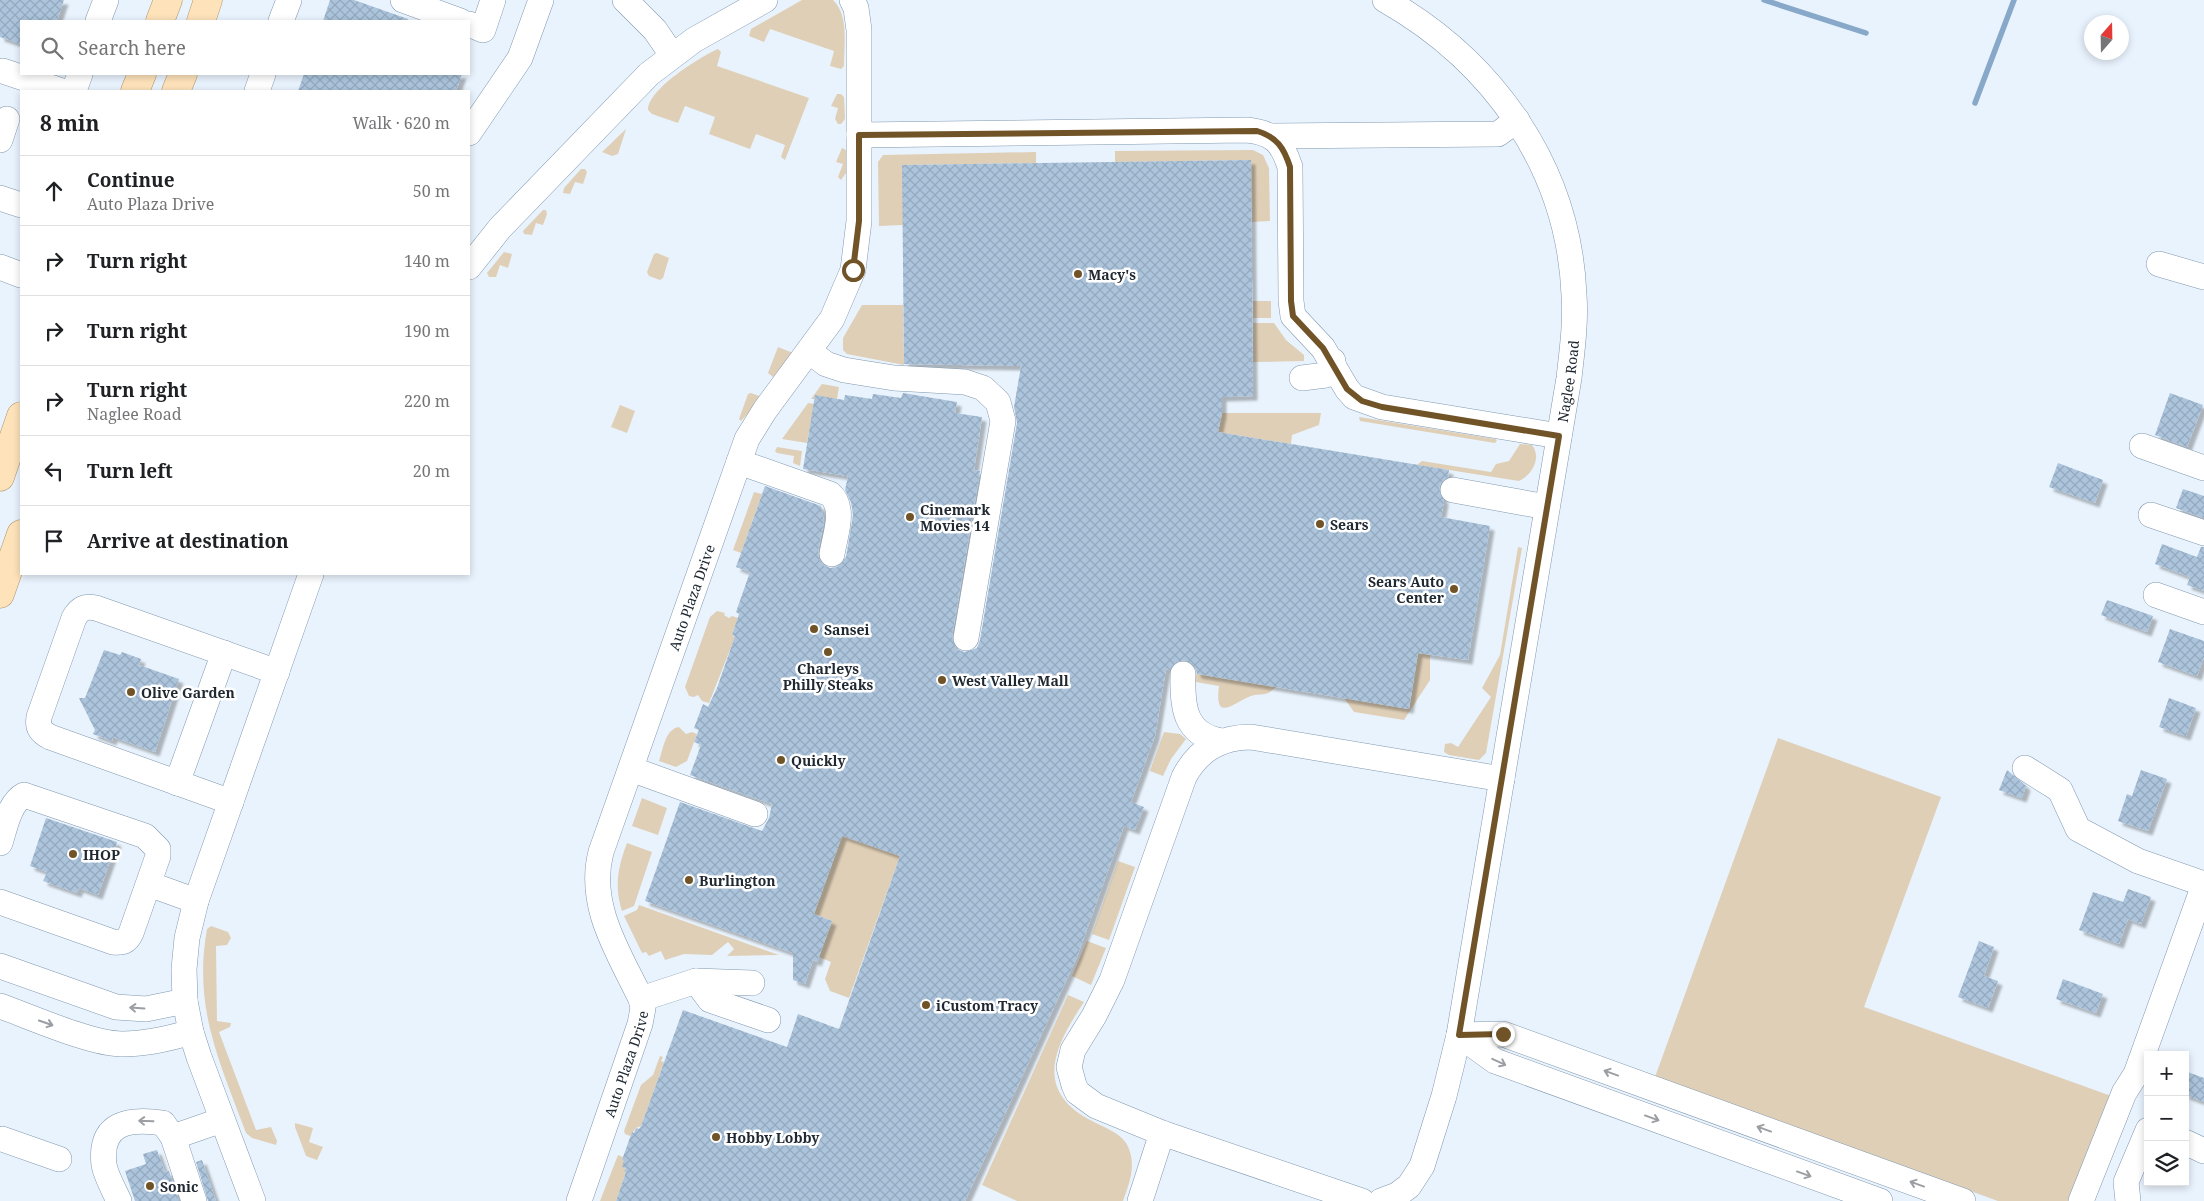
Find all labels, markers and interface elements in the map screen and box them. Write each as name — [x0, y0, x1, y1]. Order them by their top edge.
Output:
north arrow — [2084, 15, 2129, 60]
search box — [20, 20, 470, 75]
icon: search — [38, 34, 66, 62]
text: Search here — [78, 35, 186, 61]
text: 8 min — [40, 109, 99, 137]
text: Walk · 620 m — [353, 112, 450, 134]
text: Continue — [87, 167, 175, 193]
icon: ahead — [40, 177, 68, 205]
text: 50 m — [413, 180, 450, 202]
text: Auto Plaza Drive — [87, 193, 214, 215]
icon: right — [40, 247, 68, 275]
text: Turn right — [87, 248, 187, 274]
text: 140 m — [404, 250, 450, 272]
route start — [842, 259, 865, 282]
place label: Macy's — [1088, 265, 1136, 284]
marker: Macy's — [1072, 268, 1084, 280]
icon: right — [40, 317, 68, 345]
text: Turn right — [87, 318, 187, 344]
text: 190 m — [404, 320, 450, 342]
street label: Naglee Road — [1552, 339, 1583, 424]
text: Turn right — [87, 377, 187, 403]
icon: right — [40, 387, 68, 415]
text: 220 m — [404, 390, 450, 412]
text: Naglee Road — [87, 403, 182, 425]
icon: left — [40, 457, 68, 485]
text: Turn left — [87, 458, 173, 484]
text: 20 m — [413, 460, 450, 482]
place label: Cinemark Movies 14 — [920, 500, 990, 535]
marker: Cinemark Movies 14 — [904, 511, 916, 523]
place label: Sears — [1330, 515, 1369, 534]
marker: Sears — [1314, 518, 1326, 530]
icon: arrive — [40, 527, 68, 555]
text: Arrive at destination — [87, 528, 289, 554]
street label: Auto Plaza Drive — [664, 542, 719, 653]
place label: Sears Auto Center — [1368, 572, 1445, 607]
marker: Sears Auto Center — [1448, 583, 1460, 595]
place label: Sansei — [824, 620, 870, 639]
marker: Sansei — [808, 623, 820, 635]
marker: Charleys Philly Steaks — [822, 646, 834, 658]
place label: Charleys Philly Steaks — [783, 659, 874, 694]
place label: West Valley Mall — [952, 671, 1069, 690]
marker: West Valley Mall — [936, 674, 948, 686]
place label: Olive Garden — [141, 683, 235, 702]
marker: Olive Garden — [125, 686, 137, 698]
place label: Quickly — [791, 751, 847, 770]
marker: Quickly — [775, 754, 787, 766]
place label: IHOP — [83, 845, 120, 864]
marker: IHOP — [67, 848, 79, 860]
place label: Burlington — [699, 871, 776, 890]
marker: Burlington — [683, 874, 695, 886]
place label: iCustom Tracy — [936, 996, 1039, 1015]
marker: iCustom Tracy — [920, 999, 932, 1011]
one-way arrow — [129, 1004, 145, 1013]
street label: Auto Plaza Drive — [599, 1009, 652, 1120]
one-way arrow — [38, 1018, 54, 1028]
route end — [1492, 1023, 1515, 1046]
map controls — [2144, 1051, 2189, 1186]
button: + — [2144, 1051, 2189, 1096]
one-way arrow — [1491, 1058, 1506, 1068]
one-way arrow — [1604, 1068, 1620, 1077]
button: − — [2144, 1096, 2189, 1141]
one-way arrow — [1643, 1114, 1659, 1123]
one-way arrow — [139, 1117, 155, 1126]
one-way arrow — [1757, 1124, 1772, 1133]
place label: Hobby Lobby — [726, 1128, 820, 1147]
marker: Hobby Lobby — [710, 1131, 722, 1143]
button: layers — [2144, 1141, 2189, 1186]
one-way arrow — [1796, 1169, 1812, 1179]
place label: Sonic — [160, 1177, 198, 1196]
one-way arrow — [1910, 1179, 1925, 1188]
marker: Sonic — [144, 1180, 156, 1192]

